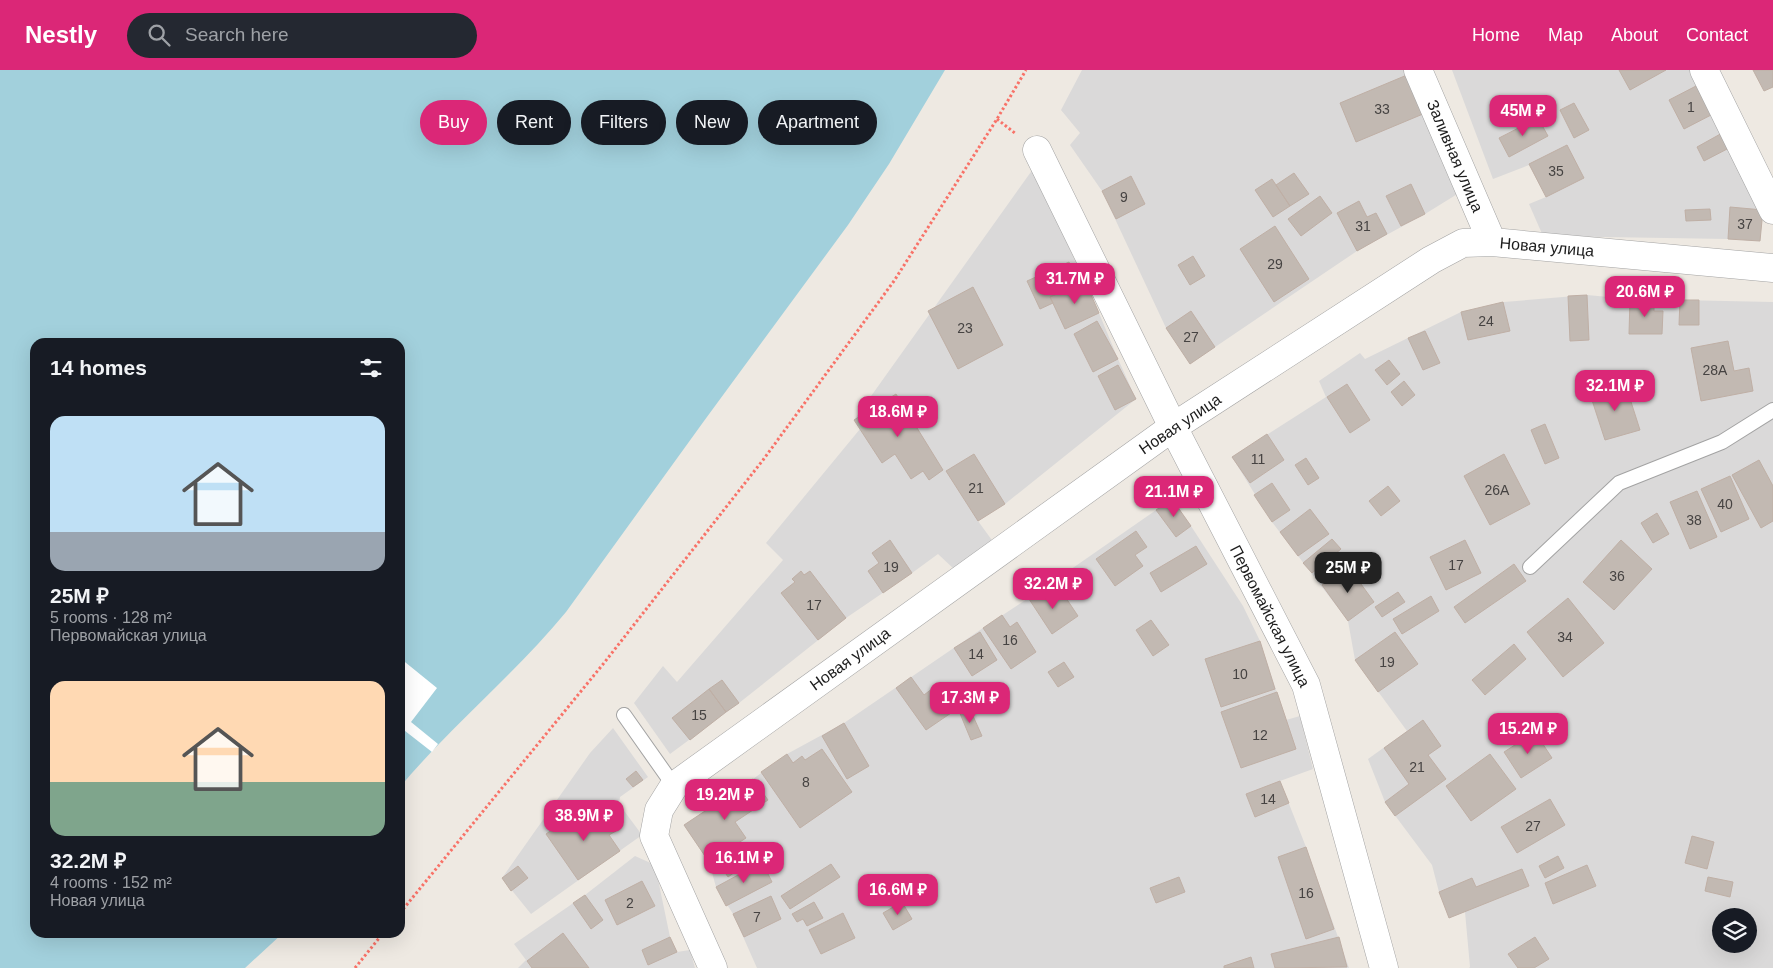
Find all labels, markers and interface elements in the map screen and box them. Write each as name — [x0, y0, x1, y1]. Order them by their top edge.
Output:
search box — [127, 13, 477, 58]
text: Nestly — [25, 21, 97, 48]
icon: search — [145, 21, 173, 49]
text: Search here — [185, 24, 289, 45]
text: Home — [1472, 25, 1520, 45]
text: Map — [1548, 25, 1583, 45]
text: About — [1611, 25, 1658, 45]
text: Contact — [1686, 25, 1748, 45]
pin: 45M ₽ — [1488, 94, 1558, 137]
street label: Заливная улица — [1424, 97, 1486, 215]
house number: 1 — [1687, 99, 1695, 115]
chip: Buy — [420, 100, 487, 145]
chip: Rent — [497, 100, 571, 145]
chip: Filters — [581, 100, 666, 145]
chip: New — [676, 100, 748, 145]
chip: Apartment — [758, 100, 877, 145]
house number: 33 — [1374, 101, 1390, 117]
text: 45M ₽ — [1501, 102, 1545, 119]
house number: 35 — [1548, 163, 1564, 179]
house number: 9 — [1120, 189, 1128, 205]
house number: 37 — [1737, 216, 1753, 232]
house number: 31 — [1355, 218, 1371, 234]
street label: Новая улица — [1499, 234, 1595, 260]
house number: 29 — [1267, 256, 1283, 272]
pin: 31.7M ₽ — [1029, 262, 1121, 305]
text: 31.7M ₽ — [1046, 270, 1104, 287]
pin: 20.6M ₽ — [1599, 276, 1691, 318]
text: 20.6M ₽ — [1616, 283, 1674, 300]
house number: 24 — [1478, 313, 1494, 329]
house number: 23 — [957, 320, 973, 336]
house number: 27 — [1183, 329, 1199, 345]
icon: filters — [357, 354, 385, 382]
text: 14 homes — [50, 356, 147, 379]
house number: 28А — [1703, 362, 1728, 378]
pin: 32.1M ₽ — [1569, 370, 1661, 412]
text: 32.1M ₽ — [1586, 377, 1644, 394]
street label: Новая улица — [1136, 390, 1224, 458]
pin: 18.6M ₽ — [852, 396, 944, 438]
text: 18.6M ₽ — [869, 403, 927, 420]
icon: home — [173, 449, 263, 539]
house number: 11 — [1251, 451, 1265, 467]
pin: 21.1M ₽ — [1128, 476, 1220, 518]
house number: 21 — [968, 480, 984, 496]
house number: 26А — [1485, 482, 1510, 498]
text: 21.1M ₽ — [1145, 483, 1203, 500]
house number: 40 — [1717, 496, 1733, 512]
house number: 38 — [1686, 512, 1702, 528]
street label: Первомайская улица — [1227, 542, 1313, 690]
pin: 25M ₽ — [1313, 552, 1383, 594]
house number: 17 — [1448, 557, 1464, 573]
house number: 19 — [883, 559, 899, 575]
text: 25M ₽ — [1326, 559, 1370, 576]
pin: 32.2M ₽ — [1007, 568, 1099, 610]
house number: 36 — [1609, 568, 1625, 584]
text: 32.2M ₽ — [1024, 575, 1082, 592]
text: 25M ₽ — [50, 584, 109, 607]
house number: 17 — [806, 597, 822, 613]
text: 5 rooms · 128 m² — [50, 609, 172, 626]
street label: Новая улица — [807, 624, 893, 694]
text: Первомайская улица — [50, 627, 207, 644]
house number: 34 — [1557, 629, 1573, 645]
house number: 16 — [1002, 632, 1018, 648]
house number: 14 — [968, 646, 984, 662]
house number: 19 — [1379, 654, 1395, 670]
house number: 10 — [1232, 666, 1248, 682]
pin: 17.3M ₽ — [924, 682, 1016, 724]
text: 17.3M ₽ — [941, 689, 999, 706]
house number: 15 — [691, 707, 707, 723]
pin: 15.2M ₽ — [1482, 712, 1574, 755]
icon: home — [173, 714, 263, 804]
text: 15.2M ₽ — [1499, 720, 1557, 737]
house number: 12 — [1252, 727, 1268, 743]
house number: 21 — [1409, 759, 1425, 775]
house number: 8 — [802, 774, 810, 790]
pin: 19.2M ₽ — [679, 778, 771, 821]
text: 19.2M ₽ — [696, 786, 754, 803]
house number: 14 — [1260, 791, 1276, 807]
pin: 38.9M ₽ — [538, 800, 630, 842]
text: 38.9M ₽ — [555, 807, 613, 824]
house number: 27 — [1525, 818, 1541, 834]
pin: 16.1M ₽ — [698, 842, 790, 884]
text: 32.2M ₽ — [50, 849, 126, 872]
text: 16.1M ₽ — [715, 849, 773, 866]
text: 4 rooms · 152 m² — [50, 874, 172, 891]
pin: 16.6M ₽ — [852, 874, 944, 916]
text: 16.6M ₽ — [869, 881, 927, 898]
house number: 16 — [1298, 885, 1314, 901]
text: Новая улица — [50, 892, 145, 909]
house number: 2 — [626, 895, 634, 911]
map controls — [1712, 908, 1757, 953]
button: layers — [1712, 908, 1757, 953]
house number: 7 — [753, 909, 761, 925]

